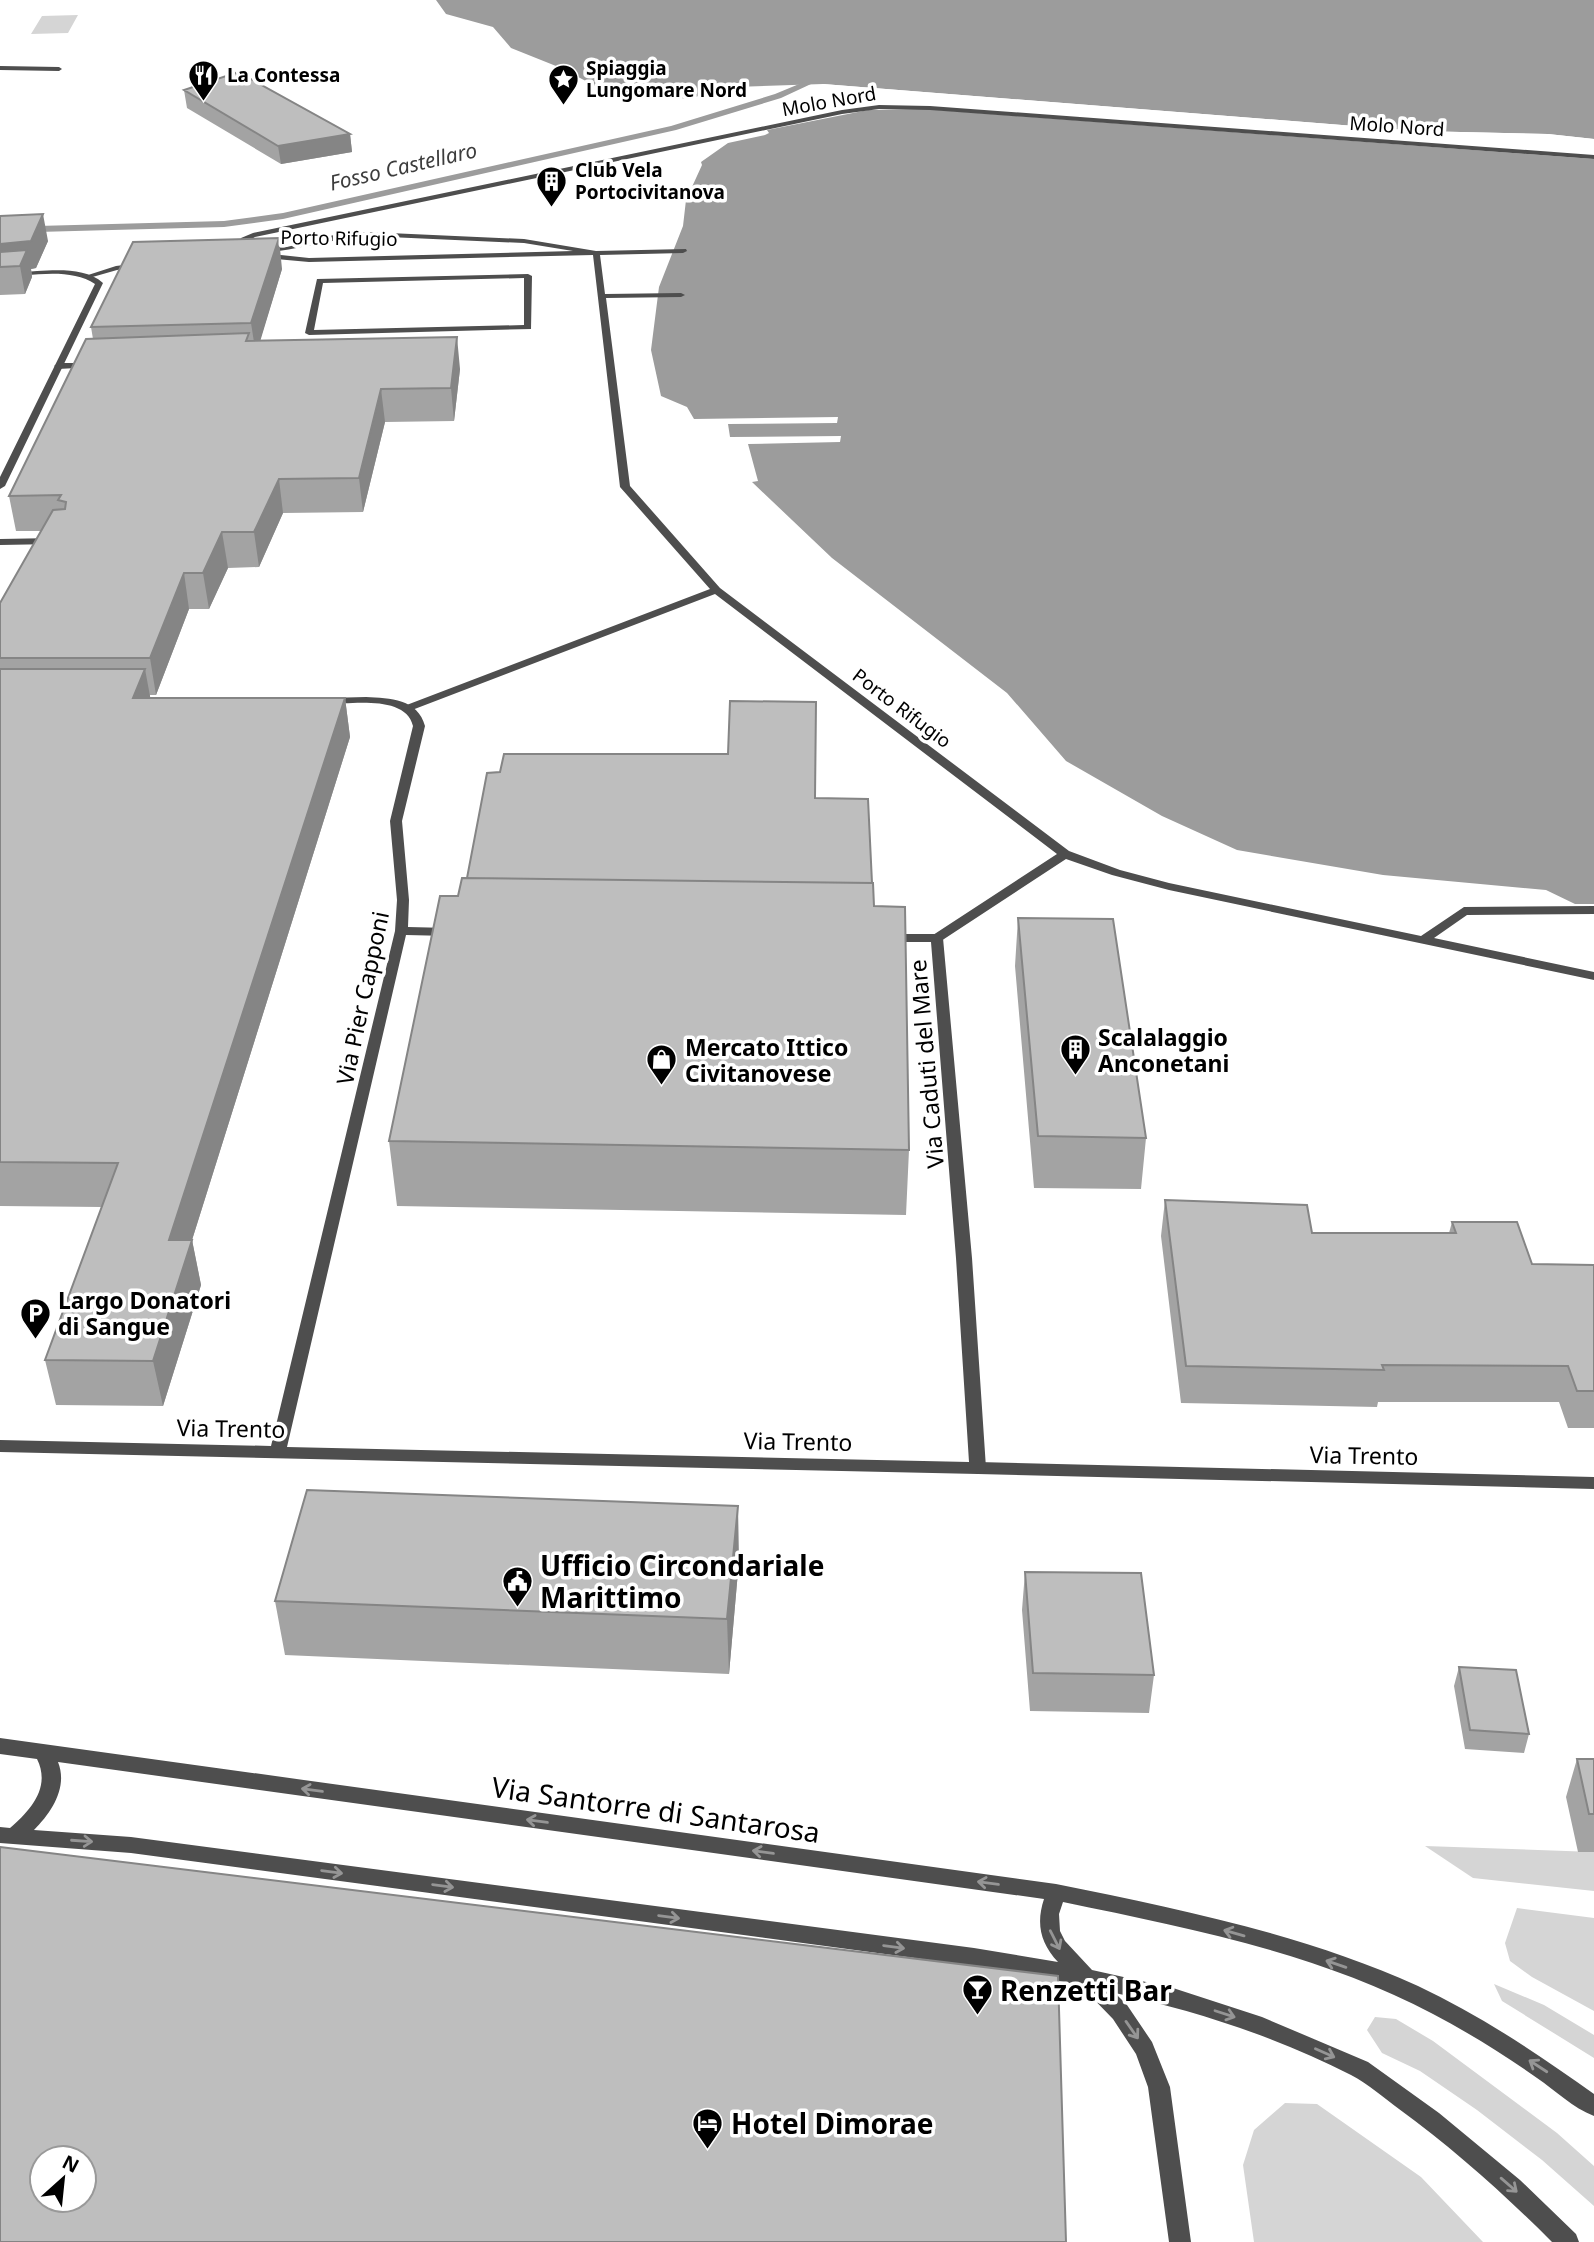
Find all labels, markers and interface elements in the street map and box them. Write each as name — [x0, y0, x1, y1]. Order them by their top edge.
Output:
place label: Spiaggia Lungomare Nord — [586, 55, 747, 103]
restaurant icon: La Contessa — [187, 58, 221, 102]
place label: La Contessa — [227, 62, 340, 88]
place icon: Spiaggia Lungomare Nord — [546, 62, 580, 106]
street label: Molo Nord — [780, 80, 878, 122]
street label: Molo Nord — [1349, 110, 1445, 142]
water label: Fosso Castellaro — [326, 135, 480, 197]
place label: Club Vela Portocivitanova — [575, 157, 725, 205]
building icon: Club Vela Portocivitanova — [535, 164, 569, 208]
street label: Porto Rifugio — [280, 224, 398, 252]
street label: Porto Rifugio — [847, 662, 957, 754]
street label: Via Pier Capponi — [328, 908, 396, 1088]
street label: Via Caduti del Mare — [901, 958, 951, 1170]
place label: Scalalaggio Anconetani — [1098, 1021, 1229, 1079]
place label: Mercato Ittico Civitanovese — [685, 1031, 848, 1089]
building icon: Scalalaggio Anconetani — [1058, 1033, 1092, 1077]
shop icon: Mercato Ittico Civitanovese — [645, 1043, 679, 1087]
place label: Largo Donatori di Sangue — [58, 1284, 231, 1342]
parking icon: Largo Donatori di Sangue — [18, 1296, 52, 1340]
street label: Via Trento — [176, 1411, 286, 1445]
street label: Via Trento — [743, 1424, 853, 1458]
street label: Via Trento — [1309, 1438, 1419, 1472]
place label: Ufficio Circondariale Marittimo — [540, 1546, 824, 1616]
public building icon: Ufficio Circondariale Marittimo — [500, 1564, 534, 1608]
street label: Via Santorre di Santarosa — [489, 1767, 823, 1851]
one-way arrow — [301, 1783, 324, 1796]
one-way arrow — [526, 1814, 549, 1827]
one-way arrow — [70, 1835, 93, 1848]
one-way arrow — [752, 1845, 774, 1858]
one-way arrow — [320, 1865, 343, 1878]
one-way arrow — [977, 1876, 1000, 1889]
one-way arrow — [431, 1880, 454, 1893]
one-way arrow — [657, 1910, 679, 1923]
one-way arrow — [1224, 1925, 1246, 1938]
one-way arrow — [1049, 1929, 1063, 1950]
one-way arrow — [882, 1940, 905, 1953]
one-way arrow — [1326, 1957, 1348, 1969]
place label: Renzetti Bar — [1000, 1971, 1172, 2009]
bar icon: Renzetti Bar — [960, 1973, 994, 2017]
one-way arrow — [1214, 2009, 1236, 2022]
one-way arrow — [1125, 2020, 1139, 2039]
one-way arrow — [1313, 2047, 1335, 2060]
one-way arrow — [1529, 2059, 1549, 2073]
place label: Hotel Dimorae — [731, 2104, 934, 2142]
hotel icon: Hotel Dimorae — [691, 2106, 725, 2150]
north arrow — [28, 2144, 98, 2214]
text: N — [58, 2149, 84, 2179]
one-way arrow — [1500, 2177, 1518, 2193]

